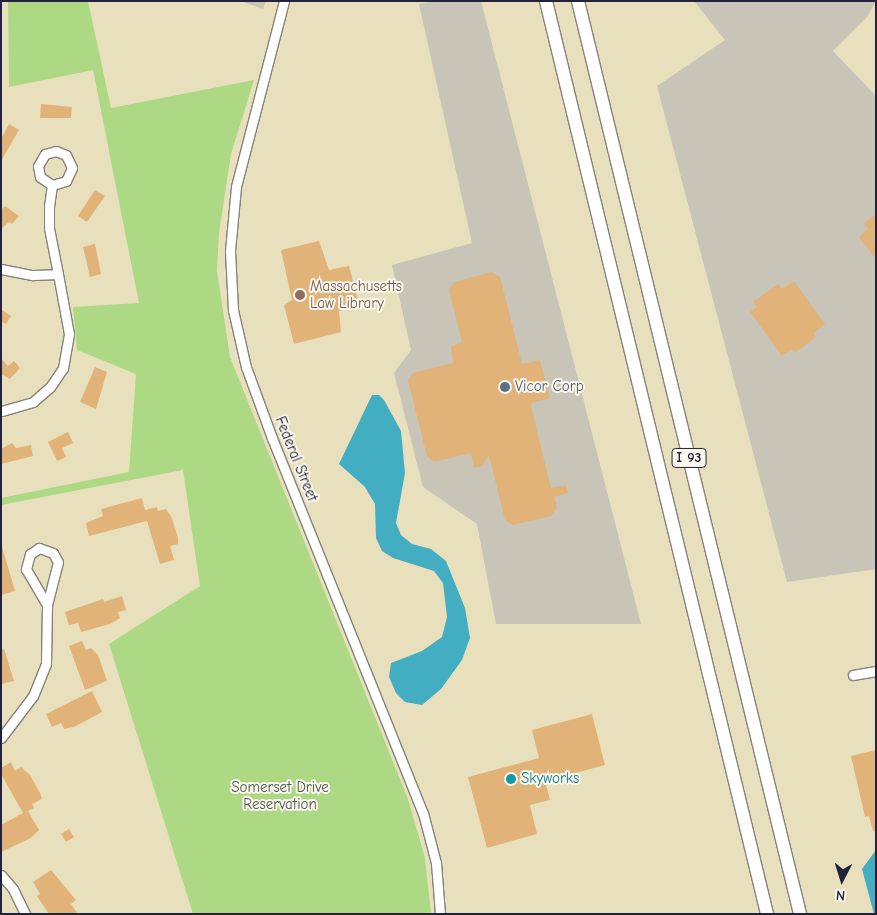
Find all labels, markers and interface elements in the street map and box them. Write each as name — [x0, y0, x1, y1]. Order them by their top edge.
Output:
place label: Massachusetts Law Library — [310, 277, 402, 312]
marker: Massachusetts Law Library — [294, 289, 306, 301]
place label: Vicor Corp — [515, 378, 584, 396]
marker: Vicor Corp — [499, 381, 511, 393]
street label: Federal Street — [271, 414, 321, 504]
road number: I 93 — [672, 446, 706, 469]
place label: Skyworks — [521, 770, 579, 788]
marker: Skyworks — [505, 773, 517, 785]
park label: Somerset Drive Reservation — [231, 778, 329, 813]
north arrow — [817, 855, 867, 905]
text: N — [835, 887, 846, 904]

